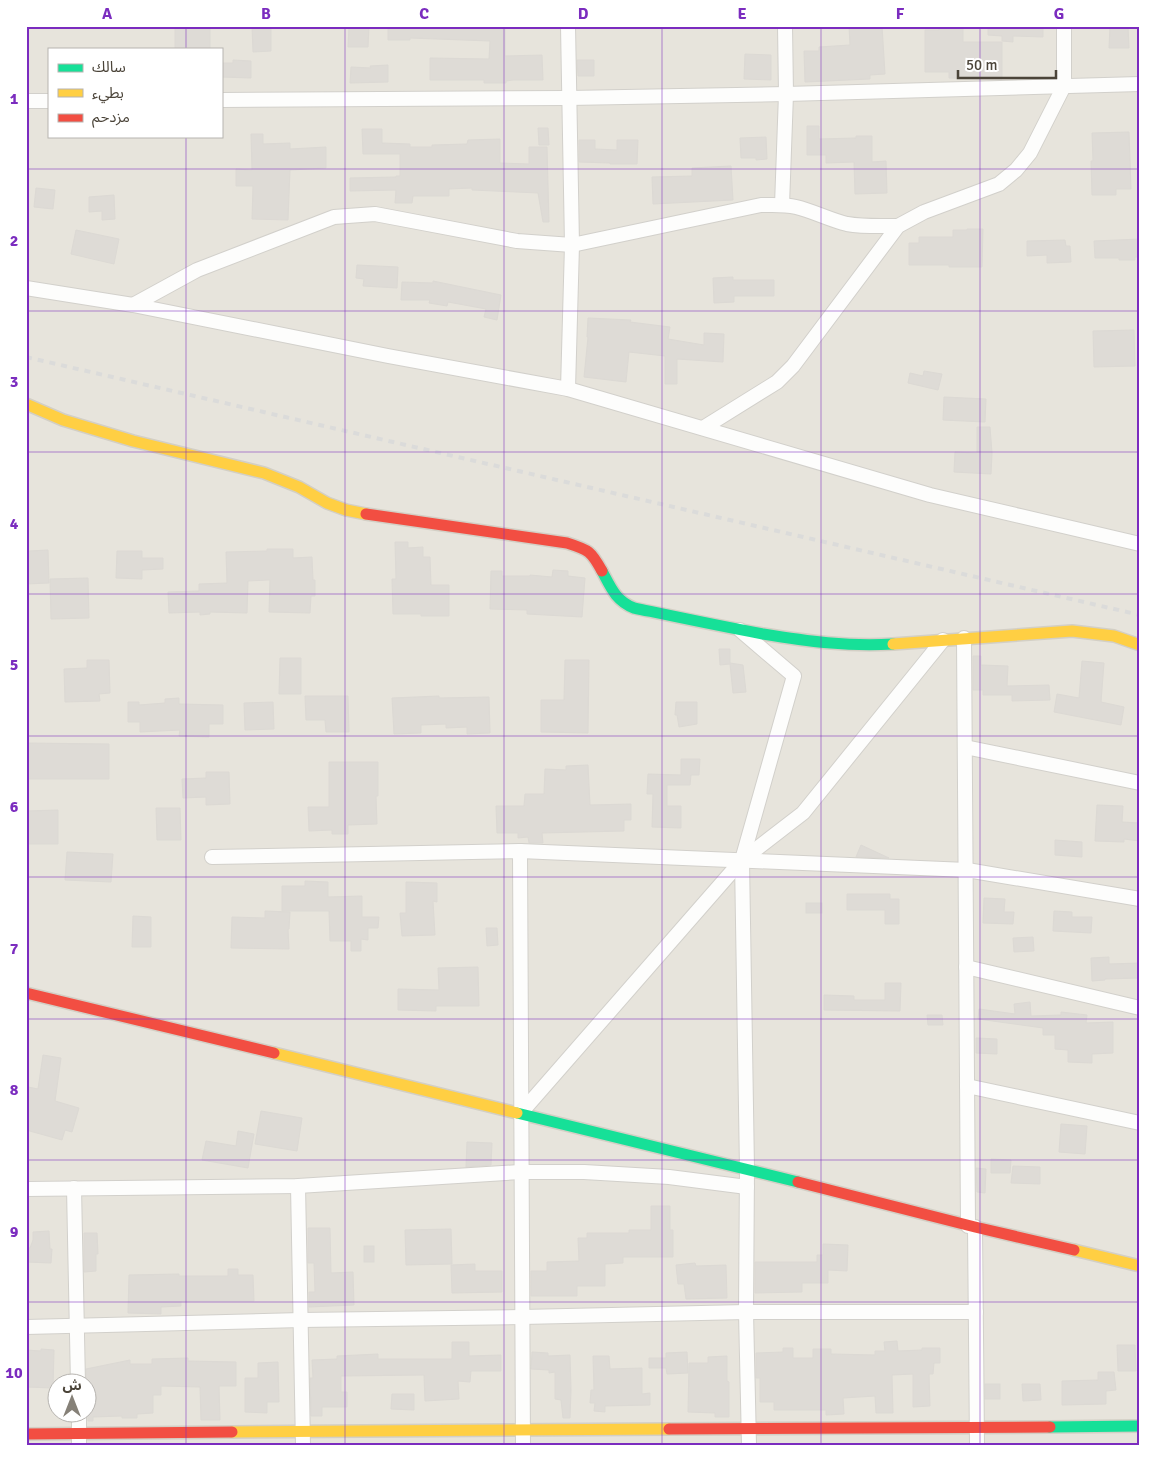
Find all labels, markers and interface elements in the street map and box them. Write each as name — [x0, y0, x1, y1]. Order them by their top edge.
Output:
text: A — [102, 4, 113, 24]
text: B — [261, 4, 271, 24]
text: C — [419, 4, 429, 24]
text: D — [578, 4, 589, 24]
text: E — [737, 4, 747, 24]
text: F — [896, 4, 905, 24]
text: G — [1054, 4, 1064, 24]
legend — [48, 48, 222, 138]
scale bar — [958, 48, 1056, 80]
text: 50 m — [966, 56, 997, 74]
text: سالك — [92, 58, 126, 76]
text: بطيء — [92, 84, 124, 104]
text: 1 — [10, 89, 19, 109]
text: مزدحم — [92, 108, 130, 128]
text: 2 — [10, 231, 18, 251]
text: 3 — [10, 372, 18, 392]
text: 4 — [10, 514, 19, 534]
text: 5 — [10, 655, 18, 675]
text: 6 — [10, 797, 19, 817]
text: 7 — [10, 939, 19, 959]
text: 8 — [10, 1080, 19, 1100]
text: 9 — [10, 1222, 19, 1242]
text: 10 — [5, 1363, 23, 1383]
north arrow — [48, 1374, 98, 1424]
text: ش — [62, 1377, 82, 1394]

